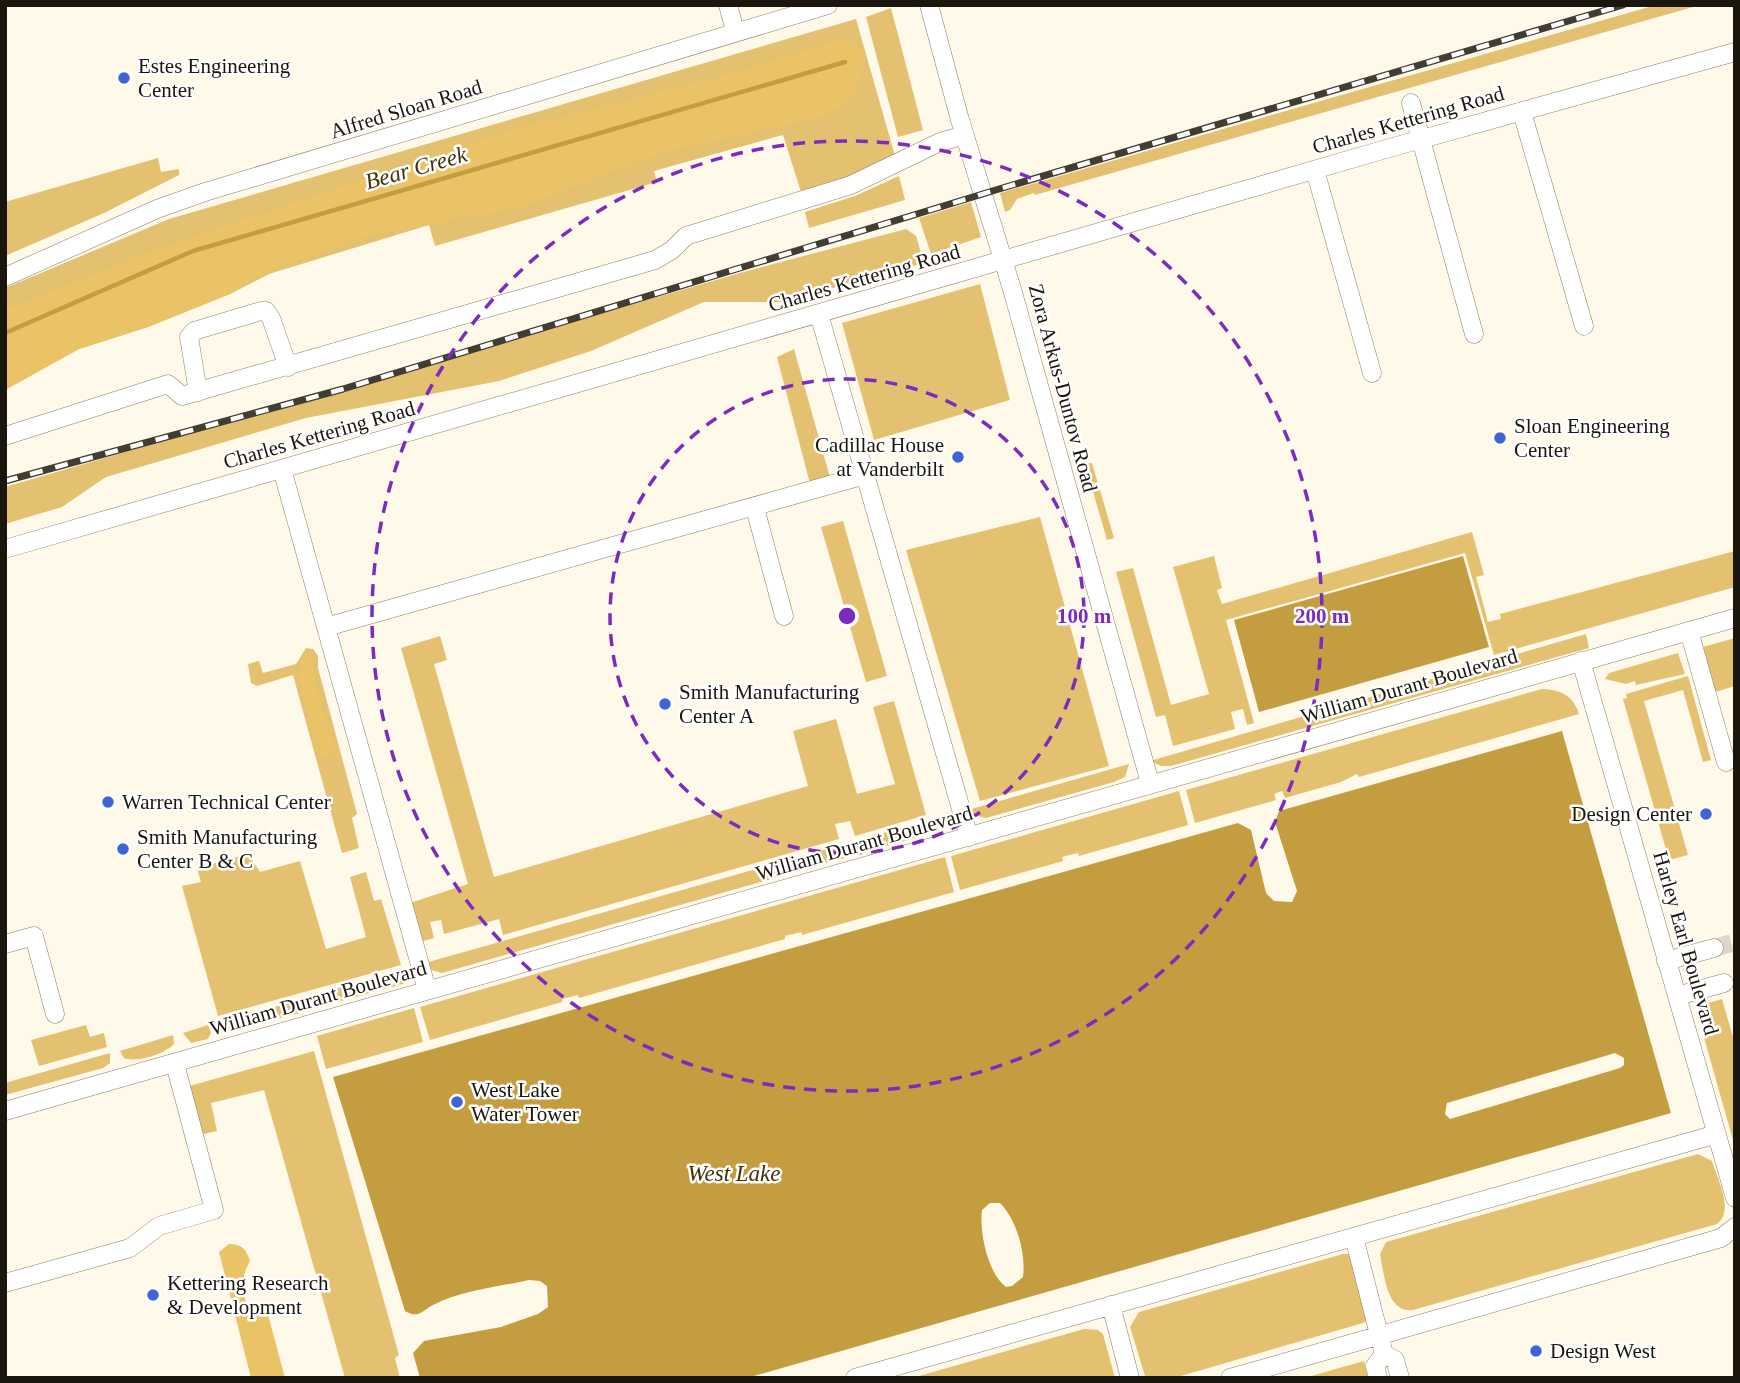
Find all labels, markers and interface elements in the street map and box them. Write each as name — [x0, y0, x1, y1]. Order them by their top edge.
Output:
place label: Estes Engineering Center — [138, 54, 291, 102]
marker: Estes Engineering Center — [116, 70, 132, 86]
street label: Alfred Sloan Road — [327, 74, 485, 143]
street label: Charles Kettering Road — [1309, 81, 1507, 159]
water label: Bear Creek — [362, 141, 470, 194]
street label: Charles Kettering Road — [765, 239, 963, 317]
street label: Zora Arkus-Duntov Road — [1024, 281, 1102, 495]
street label: Charles Kettering Road — [220, 396, 418, 474]
place label: Sloan Engineering Center — [1514, 414, 1670, 462]
marker: Sloan Engineering Center — [1492, 430, 1508, 446]
place label: Cadillac House at Vanderbilt — [815, 433, 944, 481]
marker: Cadillac House at Vanderbilt — [950, 449, 966, 465]
centre of rings — [835, 604, 859, 628]
text: 100 m — [1057, 604, 1112, 628]
text: 200 m — [1295, 604, 1350, 628]
street label: William Durant Boulevard — [1298, 643, 1521, 728]
place label: Smith Manufacturing Center A — [679, 680, 860, 728]
marker: Smith Manufacturing Center A — [657, 696, 673, 712]
place label: Warren Technical Center — [122, 790, 331, 814]
marker: Warren Technical Center — [100, 794, 116, 810]
street label: William Durant Boulevard — [753, 800, 976, 885]
place label: Design Center — [1571, 802, 1692, 826]
marker: Design Center — [1698, 806, 1714, 822]
place label: Smith Manufacturing Center B & C — [137, 825, 318, 873]
marker: Smith Manufacturing Center B & C — [115, 841, 131, 857]
street label: Harley Earl Boulevard — [1648, 848, 1724, 1038]
street label: William Durant Boulevard — [207, 955, 430, 1040]
place label: West Lake Water Tower — [471, 1078, 579, 1126]
marker: West Lake Water Tower — [449, 1094, 465, 1110]
water label: West Lake — [687, 1161, 781, 1186]
place label: Kettering Research & Development — [167, 1271, 329, 1319]
marker: Kettering Research & Development — [145, 1287, 161, 1303]
place label: Design West — [1550, 1339, 1656, 1363]
marker: Design West — [1528, 1343, 1544, 1359]

